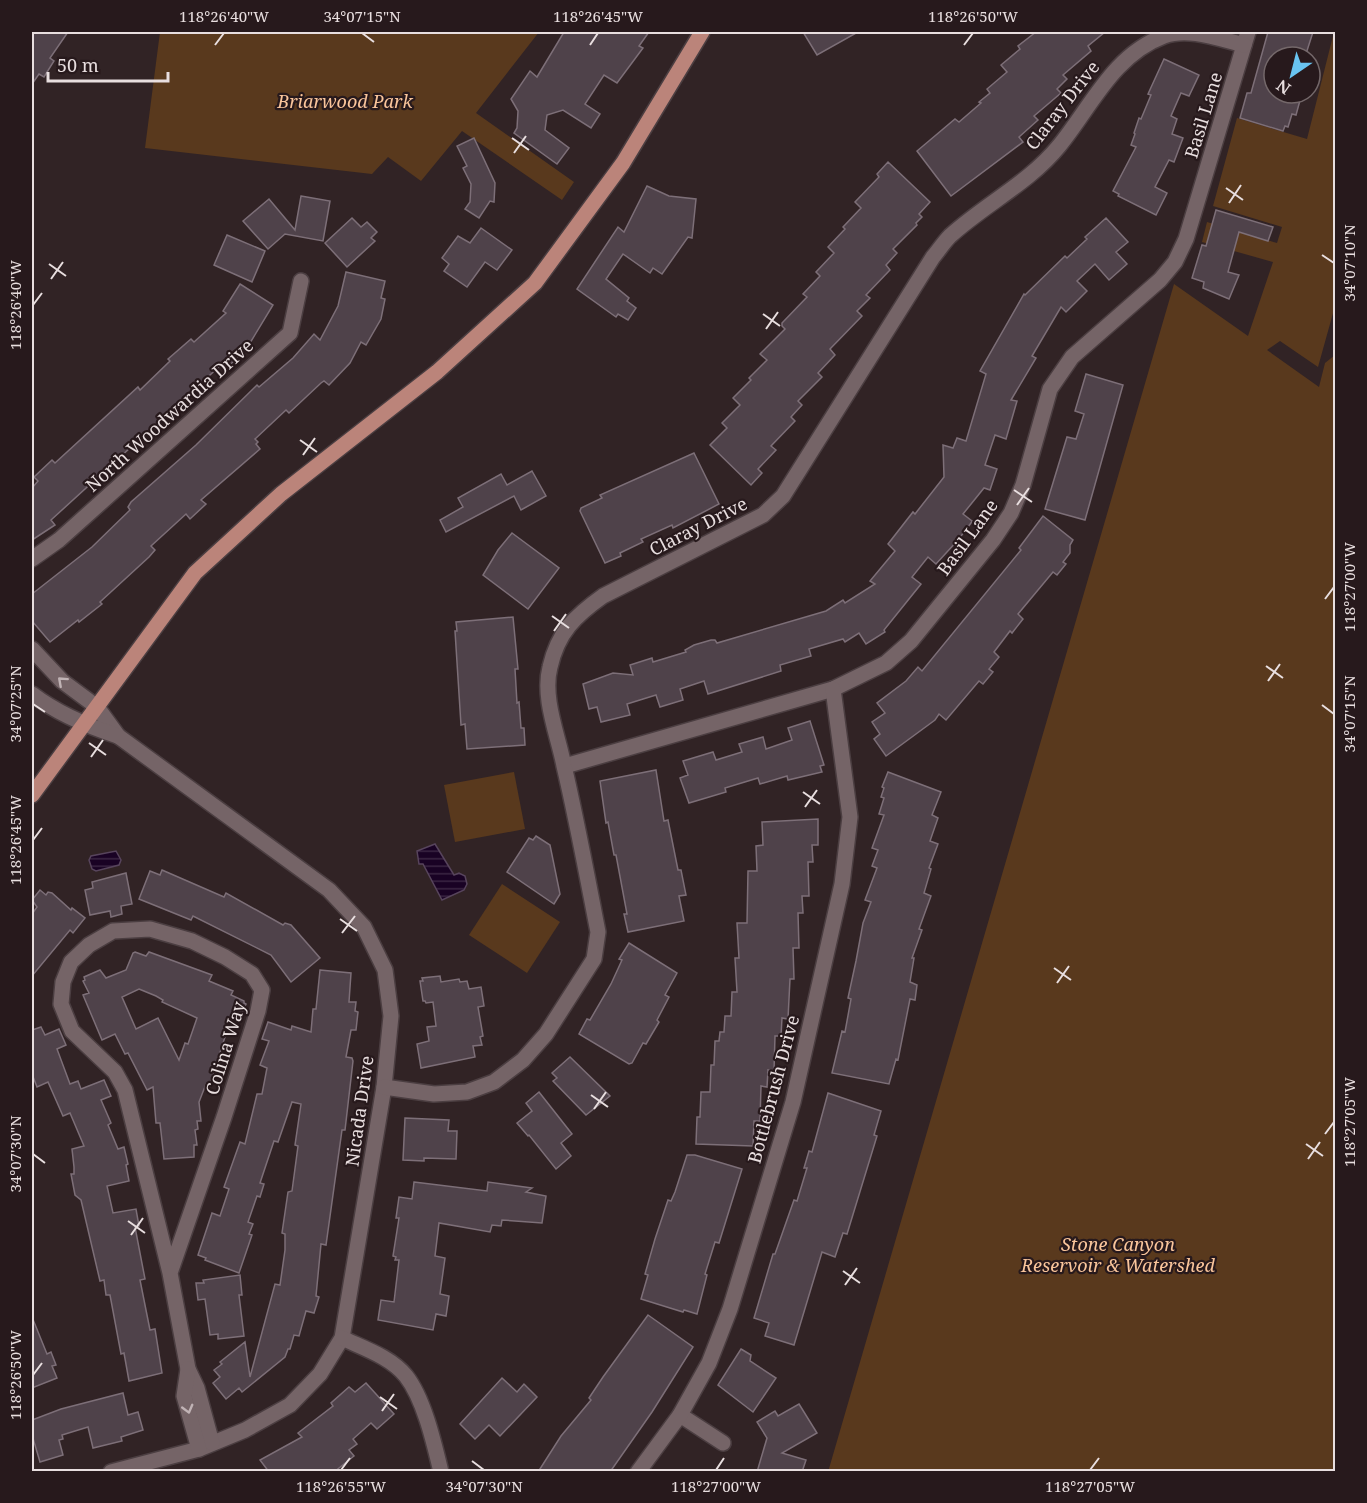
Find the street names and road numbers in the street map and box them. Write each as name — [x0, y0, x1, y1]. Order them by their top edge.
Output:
street label: Claray Drive — [1020, 55, 1104, 155]
street label: Basil Lane — [1179, 69, 1227, 161]
street label: North Woodwardia Drive — [80, 333, 258, 497]
street label: Claray Drive — [645, 491, 751, 561]
street label: Basil Lane — [931, 494, 1003, 580]
street label: Colina Way — [199, 997, 251, 1098]
street label: Bottlebrush Drive — [742, 1012, 804, 1166]
street label: Nicada Drive — [339, 1054, 379, 1168]

